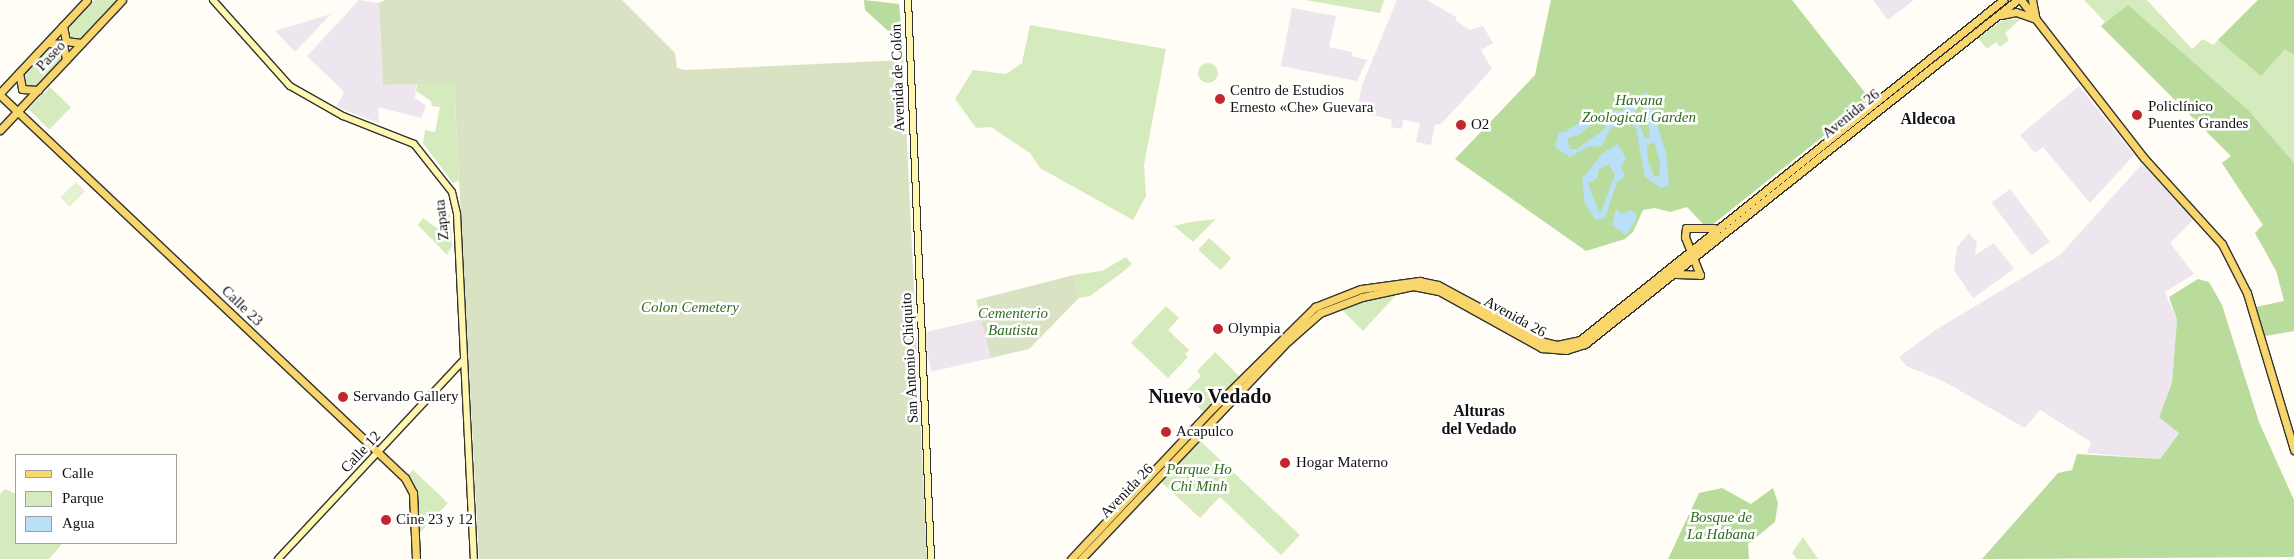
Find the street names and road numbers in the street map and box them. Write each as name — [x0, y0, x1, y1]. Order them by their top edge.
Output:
street label: Avenida de Colón — [887, 24, 909, 132]
street label: Paseo — [32, 37, 70, 75]
street label: Avenida 26 — [1819, 85, 1883, 143]
street label: Zapata — [431, 199, 453, 241]
street label: Calle 23 — [218, 282, 266, 330]
street label: San Antonio Chiquito — [898, 292, 922, 424]
street label: Avenida 26 — [1481, 293, 1549, 341]
street label: Calle 12 — [337, 427, 385, 477]
street label: Avenida 26 — [1097, 460, 1157, 522]

